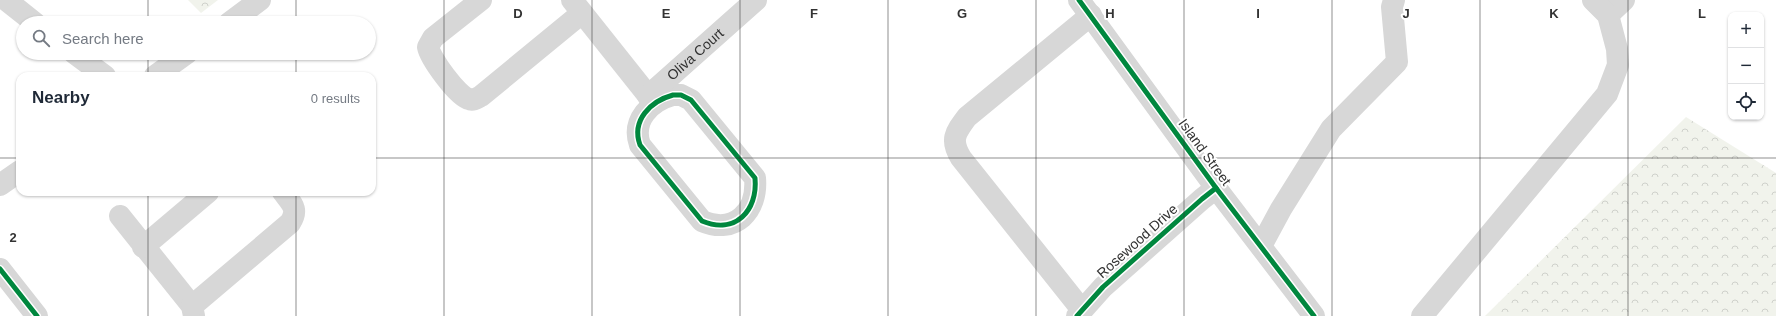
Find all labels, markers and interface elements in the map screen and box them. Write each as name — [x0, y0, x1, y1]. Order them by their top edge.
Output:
text: D — [513, 6, 523, 21]
text: E — [662, 6, 671, 21]
text: F — [810, 6, 818, 21]
text: G — [957, 6, 967, 21]
text: H — [1105, 6, 1115, 21]
text: I — [1256, 6, 1260, 21]
text: J — [1402, 6, 1410, 21]
text: K — [1549, 6, 1559, 21]
text: L — [1698, 6, 1706, 21]
map controls — [1728, 12, 1764, 120]
button: + — [1728, 12, 1764, 48]
search box — [16, 16, 376, 60]
street label: Oliva Court — [664, 25, 727, 83]
icon: search — [30, 27, 52, 49]
text: Search here — [62, 30, 144, 47]
button: − — [1728, 48, 1764, 84]
button: locate — [1728, 84, 1764, 120]
text: Nearby — [32, 88, 90, 107]
text: 0 results — [311, 91, 360, 106]
street label: Island Street — [1175, 115, 1235, 189]
street label: Rosewood Drive — [1093, 201, 1181, 281]
text: 2 — [9, 230, 17, 245]

